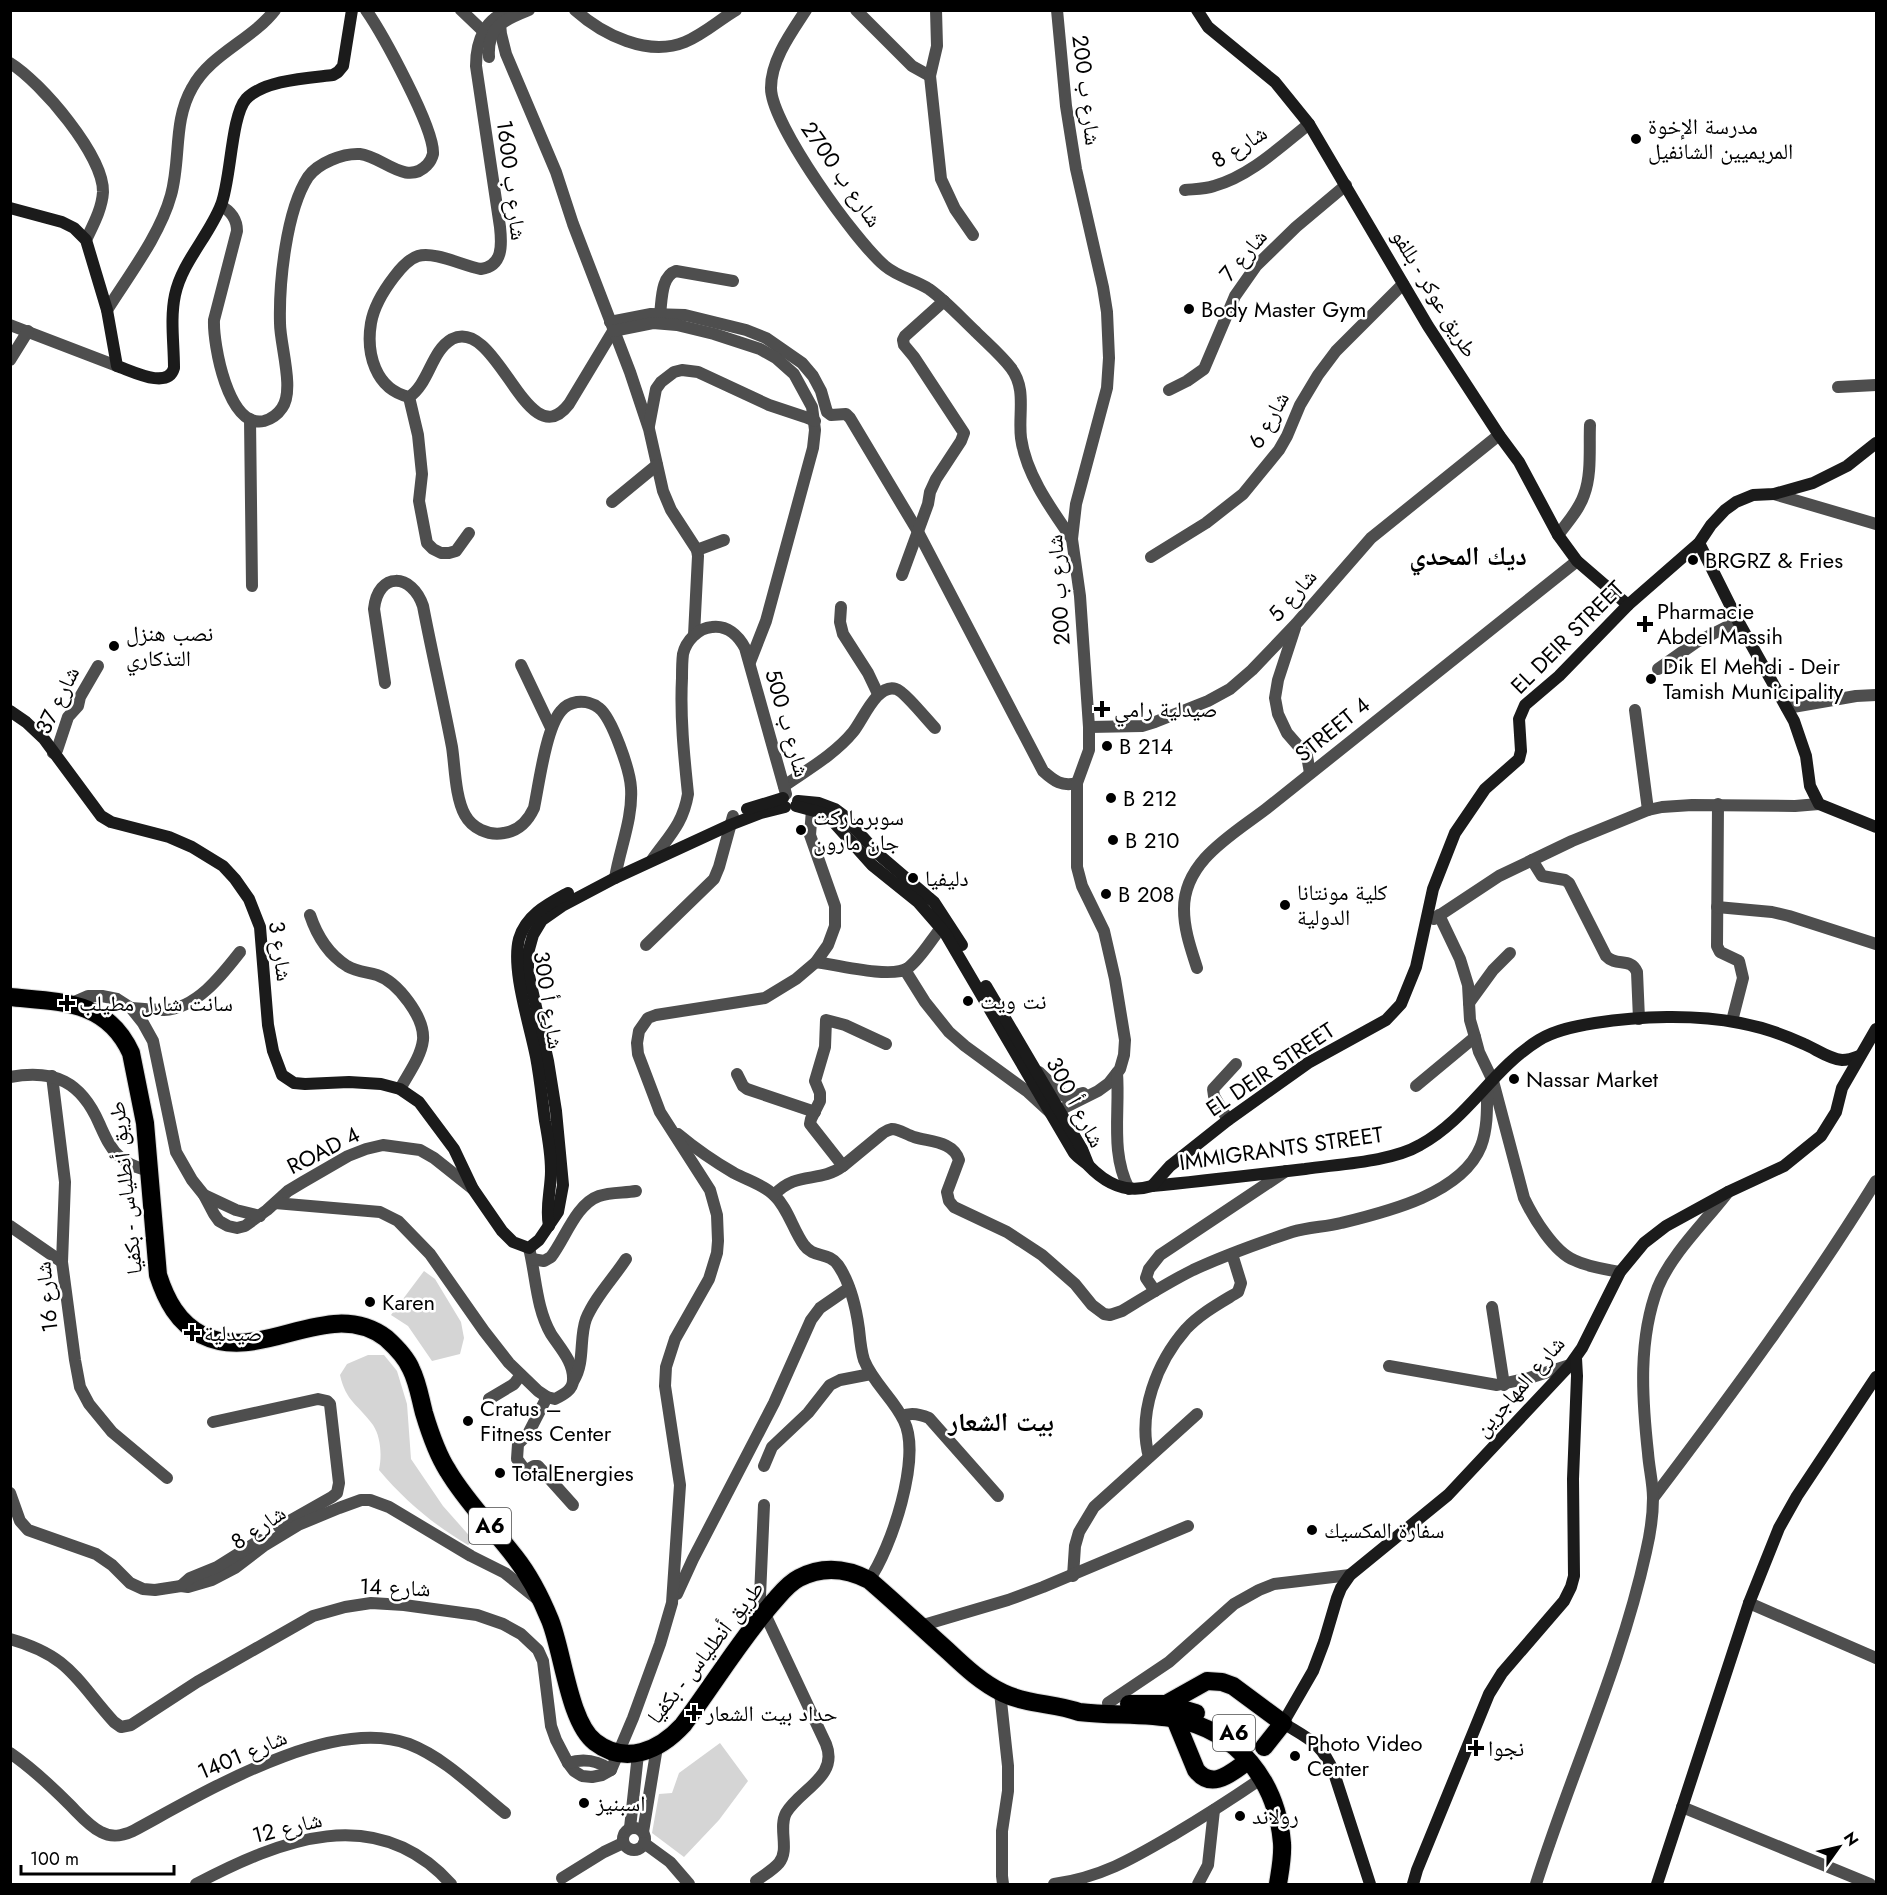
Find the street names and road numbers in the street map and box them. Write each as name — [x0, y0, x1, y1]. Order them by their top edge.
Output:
street label: شارع ب 200 — [1064, 33, 1110, 147]
street label: شارع ب 2700 — [794, 115, 890, 233]
street label: شارع 8 — [1205, 116, 1273, 176]
street label: شارع ب 1600 — [489, 118, 535, 242]
street label: شارع 7 — [1211, 222, 1275, 288]
street label: طريق عوكر - بللفو — [1384, 223, 1486, 363]
street label: شارع 6 — [1239, 386, 1297, 454]
street label: شارع ب 200 — [1038, 534, 1078, 646]
street label: شارع 5 — [1260, 562, 1324, 628]
street label: EL DEIR STREET — [1503, 572, 1632, 701]
street label: شارع 37 — [27, 661, 87, 739]
street label: شارع ب 500 — [757, 665, 819, 781]
street label: STREET 4 — [1288, 689, 1377, 769]
street label: شارع 3 — [261, 919, 301, 983]
street label: شارع أ 300 — [525, 949, 573, 1051]
street label: EL DEIR STREET — [1199, 1014, 1341, 1124]
street label: شارع أ 300 — [1039, 1051, 1113, 1153]
street label: طريق أنطلياس - بكفيا — [100, 1100, 150, 1276]
street label: ROAD 4 — [281, 1118, 365, 1182]
street label: IMMIGRANTS STREET — [1177, 1118, 1386, 1178]
street label: شارع 16 — [26, 1260, 66, 1334]
street label: شارع المهاجرين — [1466, 1328, 1572, 1444]
street label: شارع 8 — [224, 1497, 292, 1557]
road number: A6 — [469, 1508, 511, 1544]
street label: شارع 14 — [359, 1570, 431, 1604]
street label: طريق أنطلياس - بكفيا — [639, 1574, 771, 1730]
road number: A6 — [1213, 1715, 1255, 1751]
street label: شارع 1401 — [192, 1721, 292, 1787]
street label: شارع 12 — [249, 1803, 325, 1851]

